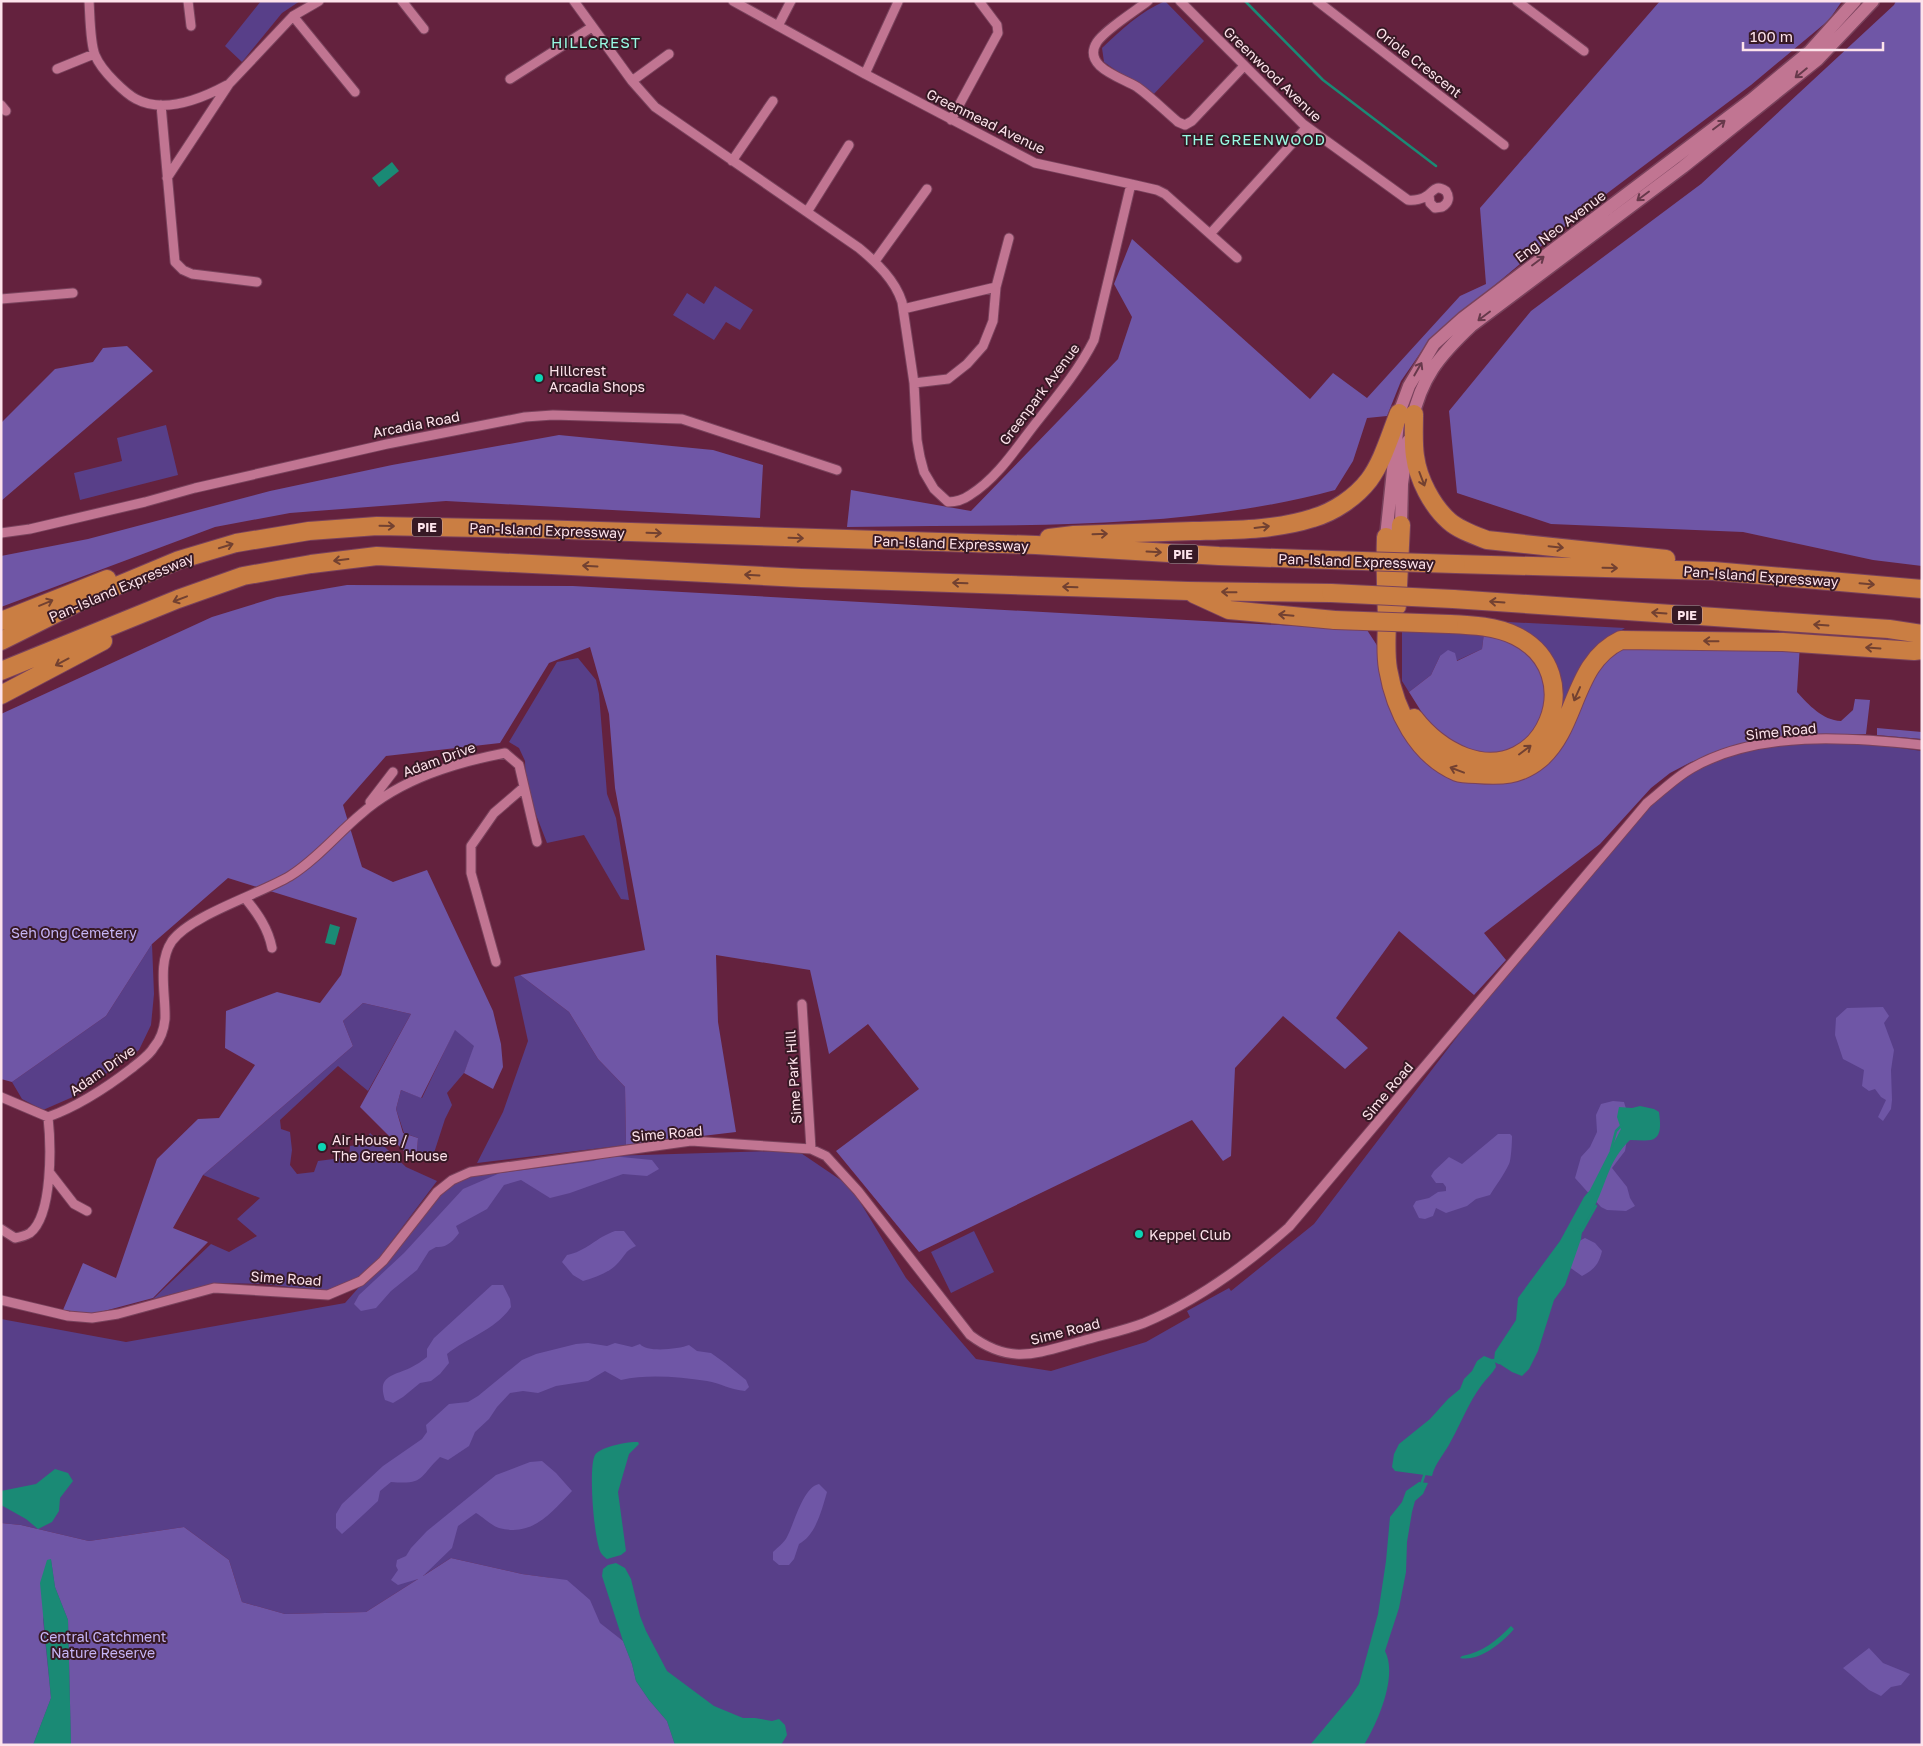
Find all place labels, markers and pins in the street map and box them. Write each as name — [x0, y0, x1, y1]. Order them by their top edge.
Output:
place label: Hillcrest Arcadia Shops — [549, 362, 645, 395]
marker: Hillcrest Arcadia Shops — [533, 372, 545, 384]
place label: Air House / The Green House — [332, 1131, 448, 1164]
marker: Air House / The Green House — [316, 1141, 328, 1153]
place label: Keppel Club — [1149, 1226, 1231, 1243]
marker: Keppel Club — [1133, 1228, 1145, 1240]

